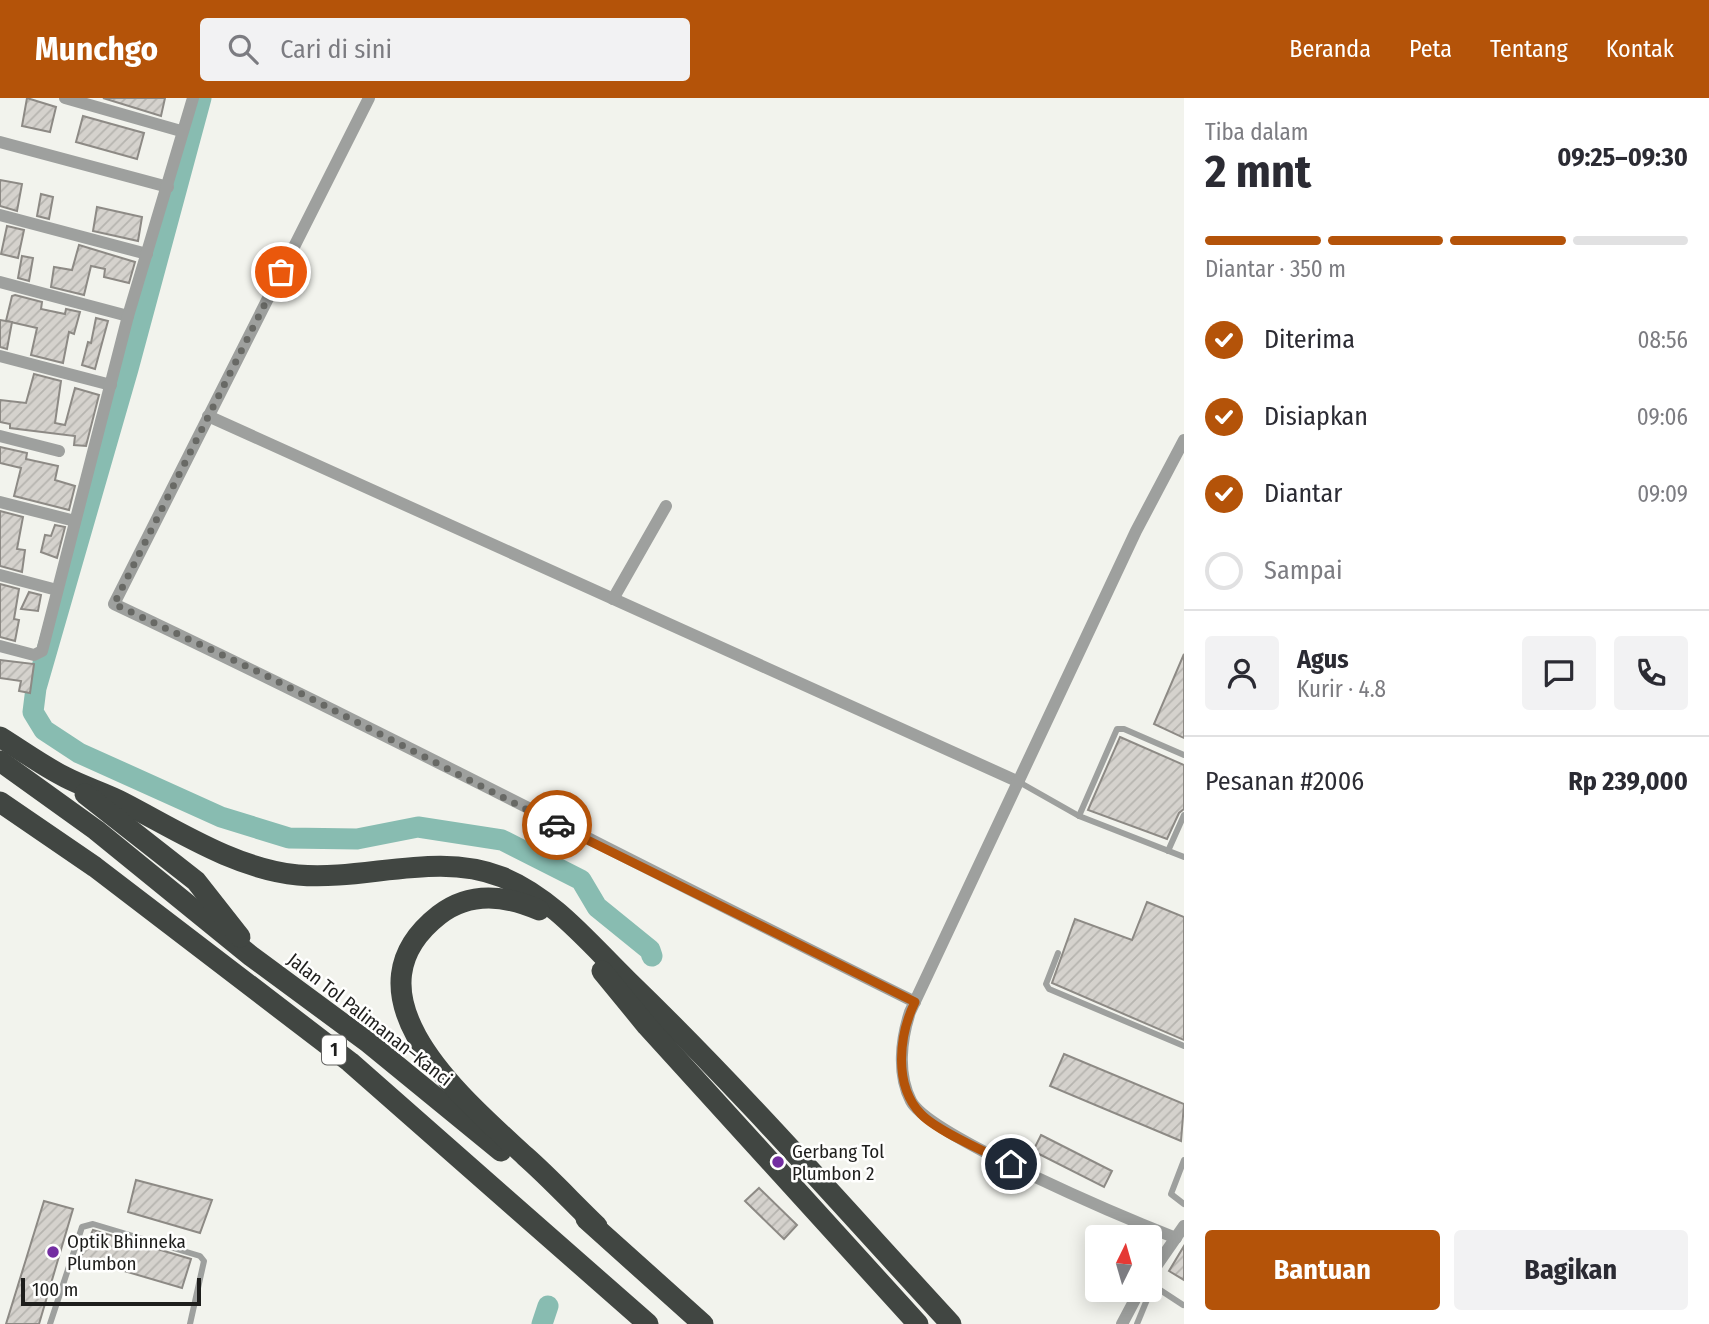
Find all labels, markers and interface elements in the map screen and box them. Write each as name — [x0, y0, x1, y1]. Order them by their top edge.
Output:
search box — [200, 18, 690, 81]
text: Munchgo — [35, 29, 158, 69]
icon: search — [224, 30, 262, 68]
text: Cari di sini — [280, 34, 392, 65]
text: Beranda — [1289, 35, 1371, 63]
text: Peta — [1409, 35, 1452, 63]
text: Tentang — [1490, 35, 1568, 63]
text: Kontak — [1606, 35, 1674, 63]
text: Tiba dalam — [1205, 118, 1308, 146]
text: 09:25–09:30 — [1557, 142, 1688, 173]
text: 2 mnt — [1205, 144, 1311, 199]
pin — [251, 242, 311, 302]
icon: bag — [262, 253, 300, 291]
text: Diantar · 350 m — [1205, 255, 1346, 283]
icon: check — [1205, 321, 1243, 359]
text: Diterima — [1264, 324, 1355, 355]
text: 08:56 — [1638, 326, 1688, 354]
icon: check — [1205, 398, 1243, 436]
text: Disiapkan — [1264, 401, 1368, 432]
text: 09:06 — [1637, 403, 1688, 431]
icon: check — [1205, 475, 1243, 513]
text: Diantar — [1264, 478, 1342, 509]
text: 09:09 — [1637, 480, 1688, 508]
text: Sampai — [1264, 555, 1343, 586]
button: person — [1205, 636, 1279, 710]
button: chat — [1522, 636, 1596, 710]
button: phone — [1614, 636, 1688, 710]
text: Agus — [1297, 644, 1349, 675]
text: Kurir · 4.8 — [1297, 675, 1386, 703]
text: Pesanan #2006 — [1205, 766, 1364, 797]
text: Rp 239,000 — [1568, 766, 1688, 797]
courier — [522, 790, 592, 860]
icon: car — [538, 806, 576, 844]
street label: Jalan Tol Palimanan–Kanci — [283, 948, 457, 1091]
road number: 1 — [322, 1035, 346, 1065]
pin — [981, 1134, 1041, 1194]
place label: Gerbang Tol Plumbon 2 — [792, 1140, 884, 1185]
icon: home — [992, 1145, 1030, 1183]
marker: Gerbang Tol Plumbon 2 — [770, 1154, 786, 1170]
north arrow — [1085, 1225, 1162, 1302]
map controls — [1085, 1225, 1162, 1302]
place label: Optik Bhinneka Plumbon — [67, 1230, 186, 1275]
button: Bantuan — [1205, 1230, 1440, 1310]
button: Bagikan — [1454, 1230, 1688, 1310]
marker: Optik Bhinneka Plumbon — [45, 1244, 61, 1260]
scale bar — [21, 1275, 201, 1307]
text: 100 m — [32, 1278, 78, 1301]

